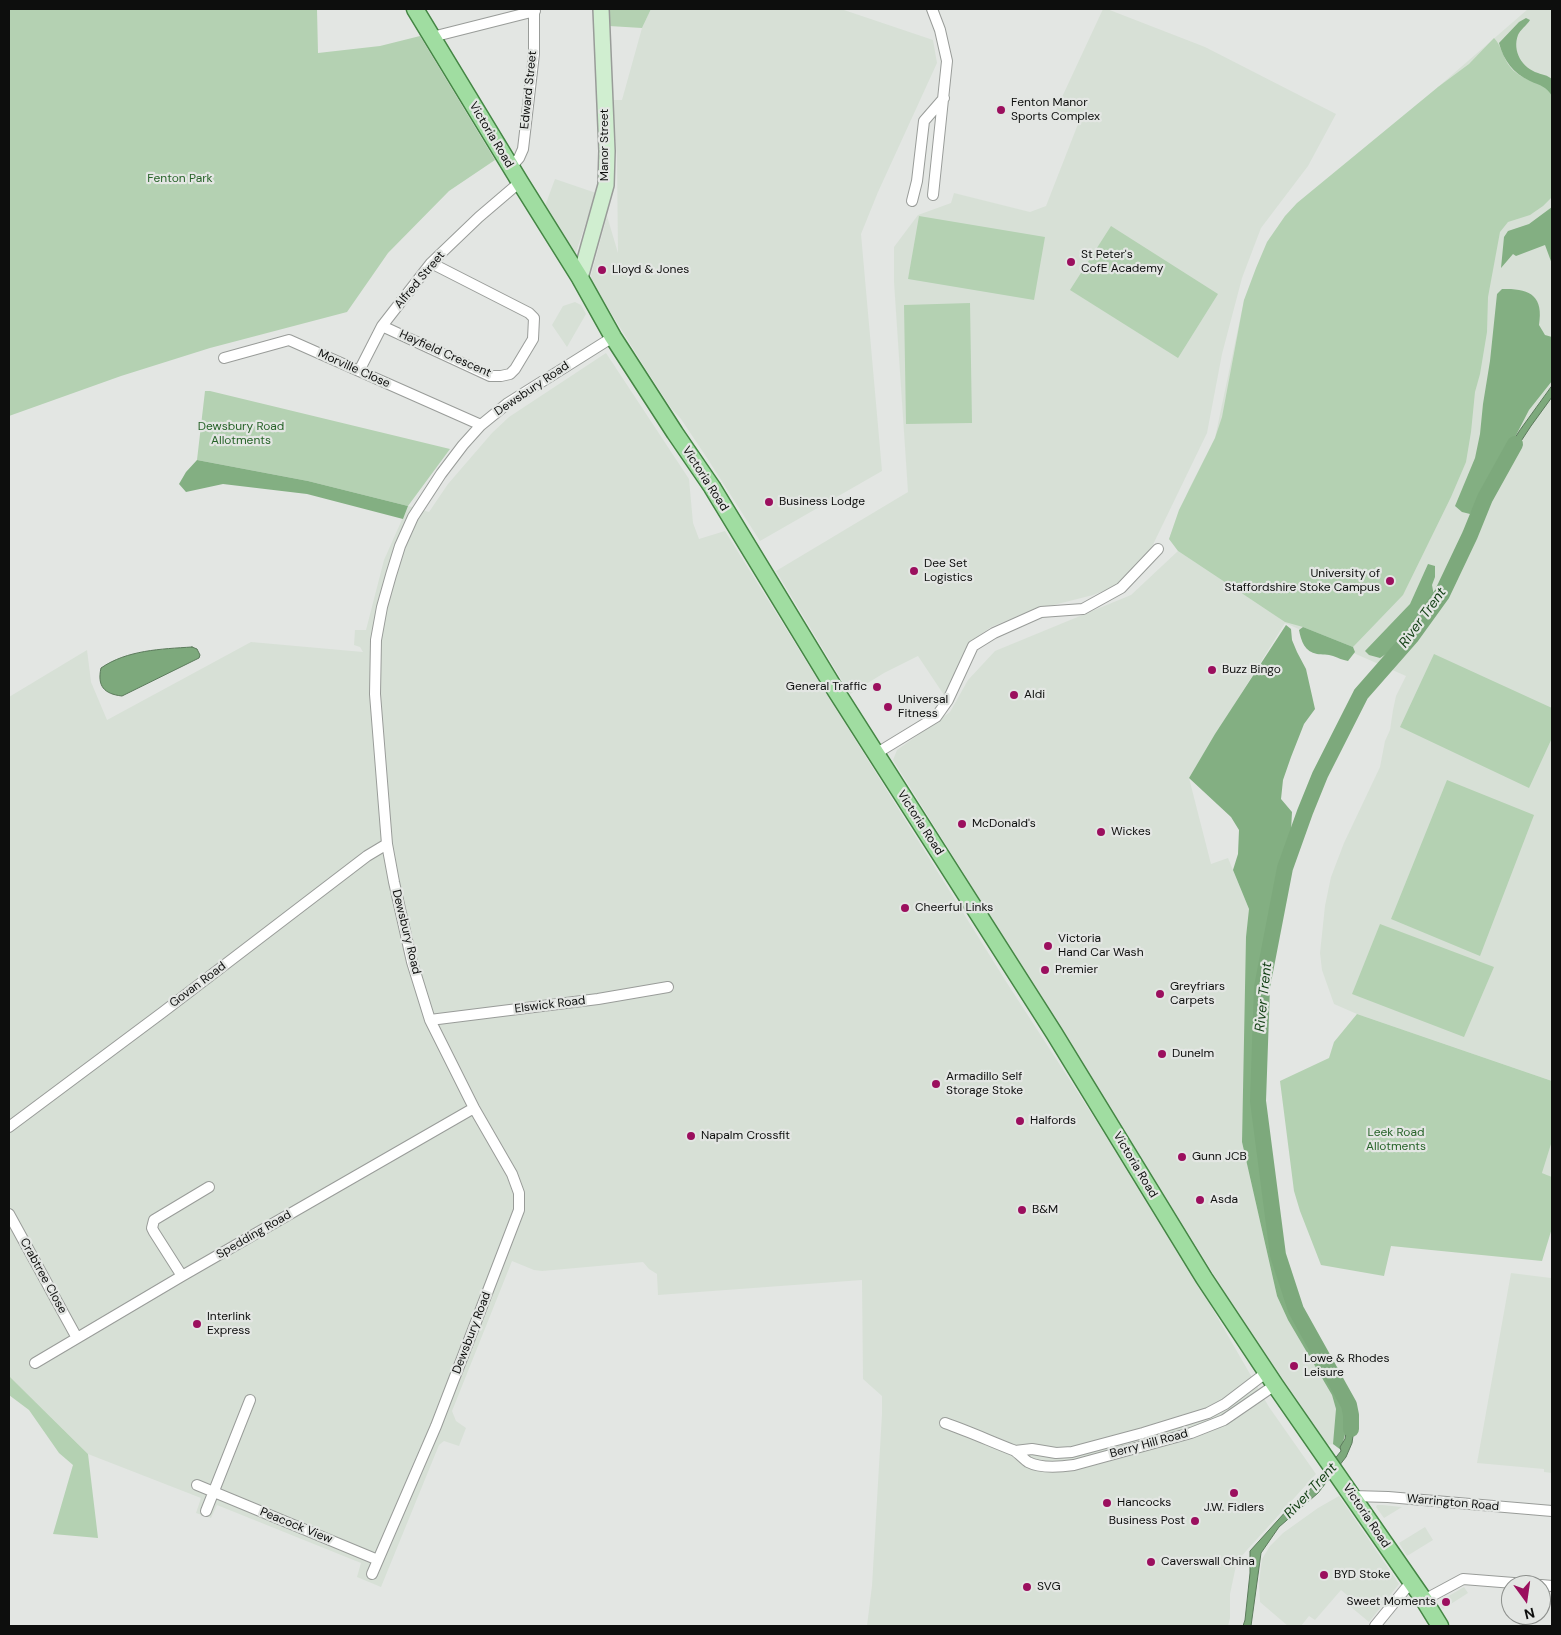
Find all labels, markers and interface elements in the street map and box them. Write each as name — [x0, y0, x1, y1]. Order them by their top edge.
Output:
street label: Edward Street — [518, 50, 540, 130]
place label: Fenton Manor Sports Complex — [1011, 96, 1100, 124]
street label: Victoria Road — [466, 99, 516, 171]
marker: Fenton Manor Sports Complex — [995, 104, 1007, 116]
street label: Manor Street — [598, 109, 612, 181]
park label: Fenton Park — [147, 172, 213, 186]
street label: Alfred Street — [392, 248, 448, 312]
place label: St Peter's CofE Academy — [1081, 248, 1163, 276]
marker: St Peter's CofE Academy — [1065, 256, 1077, 268]
place label: Lloyd & Jones — [612, 263, 689, 277]
marker: Lloyd & Jones — [596, 264, 608, 276]
street label: Hayfield Crescent — [397, 327, 493, 381]
street label: Morville Close — [316, 347, 392, 391]
street label: Dewsbury Road — [492, 359, 572, 419]
park label: Dewsbury Road Allotments — [198, 420, 284, 448]
street label: Victoria Road — [679, 444, 731, 514]
place label: Business Lodge — [779, 495, 865, 509]
marker: Business Lodge — [763, 496, 775, 508]
place label: Dee Set Logistics — [924, 557, 973, 585]
marker: Dee Set Logistics — [908, 565, 920, 577]
place label: University of Staffordshire Stoke Campus — [1225, 567, 1380, 595]
marker: University of Staffordshire Stoke Campus — [1384, 575, 1396, 587]
water label: River Trent — [1396, 585, 1450, 651]
place label: Buzz Bingo — [1222, 663, 1281, 677]
marker: Buzz Bingo — [1206, 664, 1218, 676]
place label: General Traffic — [786, 680, 867, 694]
marker: General Traffic — [871, 681, 883, 693]
place label: Aldi — [1024, 688, 1045, 702]
marker: Aldi — [1008, 689, 1020, 701]
place label: Universal Fitness — [898, 693, 948, 721]
marker: Universal Fitness — [882, 701, 894, 713]
street label: Victoria Road — [894, 788, 946, 858]
place label: McDonald's — [972, 817, 1036, 831]
marker: McDonald's — [956, 818, 968, 830]
place label: Wickes — [1111, 825, 1151, 839]
marker: Wickes — [1095, 826, 1107, 838]
street label: Dewsbury Road — [389, 888, 423, 976]
place label: Cheerful Links — [915, 901, 993, 915]
marker: Cheerful Links — [899, 902, 911, 914]
place label: Victoria Hand Car Wash — [1058, 932, 1144, 960]
marker: Victoria Hand Car Wash — [1042, 940, 1054, 952]
street label: Govan Road — [167, 959, 229, 1011]
water label: River Trent — [1252, 961, 1276, 1033]
place label: Premier — [1055, 963, 1098, 977]
marker: Premier — [1039, 964, 1051, 976]
place label: Greyfriars Carpets — [1170, 980, 1225, 1008]
marker: Greyfriars Carpets — [1154, 988, 1166, 1000]
street label: Elswick Road — [514, 994, 586, 1016]
place label: Dunelm — [1172, 1047, 1214, 1061]
marker: Dunelm — [1156, 1048, 1168, 1060]
place label: Armadillo Self Storage Stoke — [946, 1070, 1023, 1098]
marker: Armadillo Self Storage Stoke — [930, 1078, 942, 1090]
place label: Halfords — [1030, 1114, 1076, 1128]
marker: Halfords — [1014, 1115, 1026, 1127]
park label: Leek Road Allotments — [1366, 1126, 1426, 1154]
place label: Napalm Crossfit — [701, 1129, 790, 1143]
street label: Victoria Road — [1110, 1129, 1160, 1201]
marker: Napalm Crossfit — [685, 1130, 697, 1142]
place label: Gunn JCB — [1192, 1150, 1247, 1164]
marker: Gunn JCB — [1176, 1151, 1188, 1163]
place label: Asda — [1210, 1193, 1238, 1207]
marker: Asda — [1194, 1194, 1206, 1206]
place label: B&M — [1032, 1203, 1058, 1217]
marker: B&M — [1016, 1204, 1028, 1216]
street label: Spedding Road — [214, 1208, 294, 1262]
street label: Crabtree Close — [16, 1236, 70, 1316]
street label: Dewsbury Road — [450, 1290, 494, 1376]
place label: Interlink Express — [207, 1310, 251, 1338]
marker: Interlink Express — [191, 1318, 203, 1330]
place label: Lowe & Rhodes Leisure — [1304, 1352, 1389, 1380]
marker: Lowe & Rhodes Leisure — [1288, 1360, 1300, 1372]
street label: Berry Hill Road — [1108, 1427, 1190, 1461]
water label: River Trent — [1281, 1460, 1341, 1522]
street label: Victoria Road — [1339, 1481, 1393, 1551]
marker: J.W. Fidlers — [1228, 1487, 1240, 1499]
street label: Warrington Road — [1406, 1492, 1500, 1514]
place label: Hancocks — [1117, 1496, 1171, 1510]
marker: Hancocks — [1101, 1497, 1113, 1509]
place label: J.W. Fidlers — [1204, 1501, 1264, 1515]
street label: Peacock View — [258, 1505, 334, 1547]
place label: Business Post — [1109, 1514, 1185, 1528]
marker: Business Post — [1189, 1515, 1201, 1527]
place label: Caverswall China — [1161, 1555, 1255, 1569]
marker: Caverswall China — [1145, 1556, 1157, 1568]
place label: BYD Stoke — [1334, 1568, 1390, 1582]
marker: BYD Stoke — [1318, 1569, 1330, 1581]
north arrow — [1501, 1575, 1551, 1625]
place label: SVG — [1037, 1580, 1061, 1594]
marker: SVG — [1021, 1581, 1033, 1593]
place label: Sweet Moments — [1346, 1595, 1436, 1609]
marker: Sweet Moments — [1440, 1596, 1452, 1608]
text: N — [1522, 1604, 1537, 1624]

